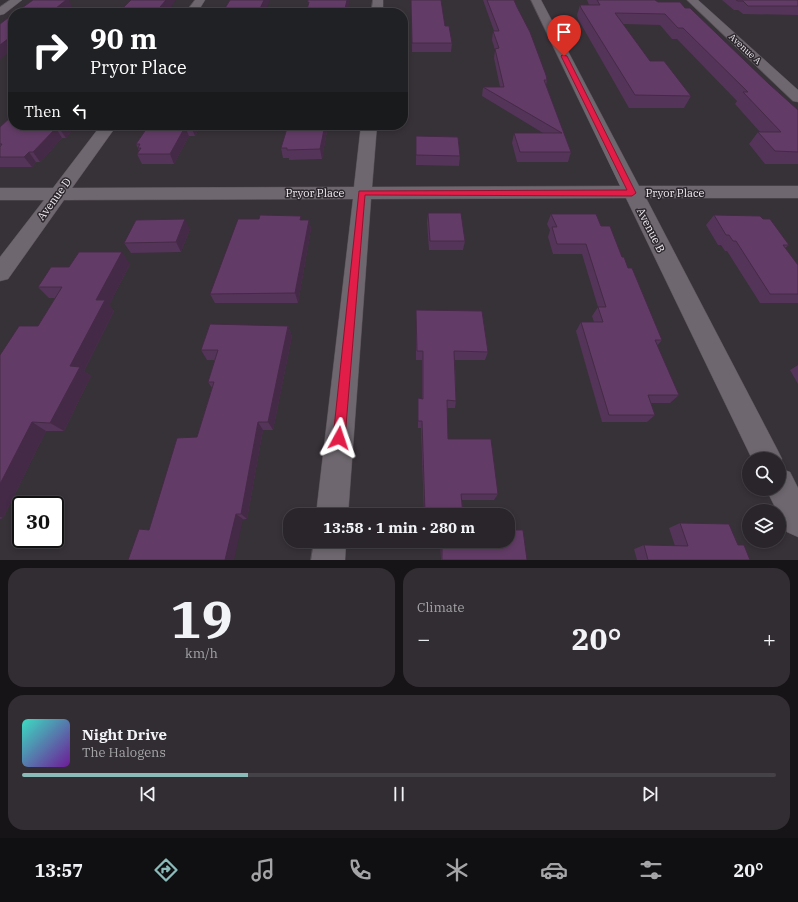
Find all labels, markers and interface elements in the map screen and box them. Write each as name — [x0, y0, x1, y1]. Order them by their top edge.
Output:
pin — [547, 15, 581, 56]
text: 90 m — [90, 20, 157, 57]
icon: arrive — [553, 21, 575, 43]
icon: right — [24, 24, 76, 76]
street label: Avenue A — [727, 31, 764, 67]
text: Pryor Place — [90, 56, 187, 79]
icon: left — [69, 100, 91, 122]
text: Then — [24, 102, 61, 121]
street label: Avenue D — [34, 175, 74, 223]
street label: Pryor Place — [285, 186, 345, 200]
street label: Pryor Place — [645, 186, 705, 200]
street label: Avenue B — [634, 205, 668, 255]
position arrow — [318, 417, 360, 459]
map controls — [742, 452, 786, 548]
button: search — [742, 452, 786, 496]
speed limit sign: 30 — [12, 496, 64, 548]
button: layers — [742, 504, 786, 548]
text: 13:58 · 1 min · 280 m — [323, 518, 475, 537]
text: 19 — [170, 585, 233, 652]
text: Climate — [417, 599, 464, 616]
text: 20° — [571, 619, 622, 658]
text: − — [417, 624, 430, 653]
text: + — [763, 624, 776, 653]
text: km/h — [185, 645, 218, 662]
text: Night Drive — [82, 725, 167, 744]
text: The Halogens — [82, 744, 166, 761]
icon: previous — [137, 783, 159, 805]
icon: pause — [388, 783, 410, 805]
icon: next — [639, 783, 661, 805]
icon: directions — [152, 856, 180, 884]
icon: music — [249, 856, 277, 884]
icon: phone — [346, 856, 374, 884]
icon: climate — [443, 856, 471, 884]
icon: car — [540, 856, 568, 884]
icon: filters — [637, 856, 665, 884]
text: 13:57 — [34, 859, 83, 882]
text: 20° — [733, 859, 764, 882]

